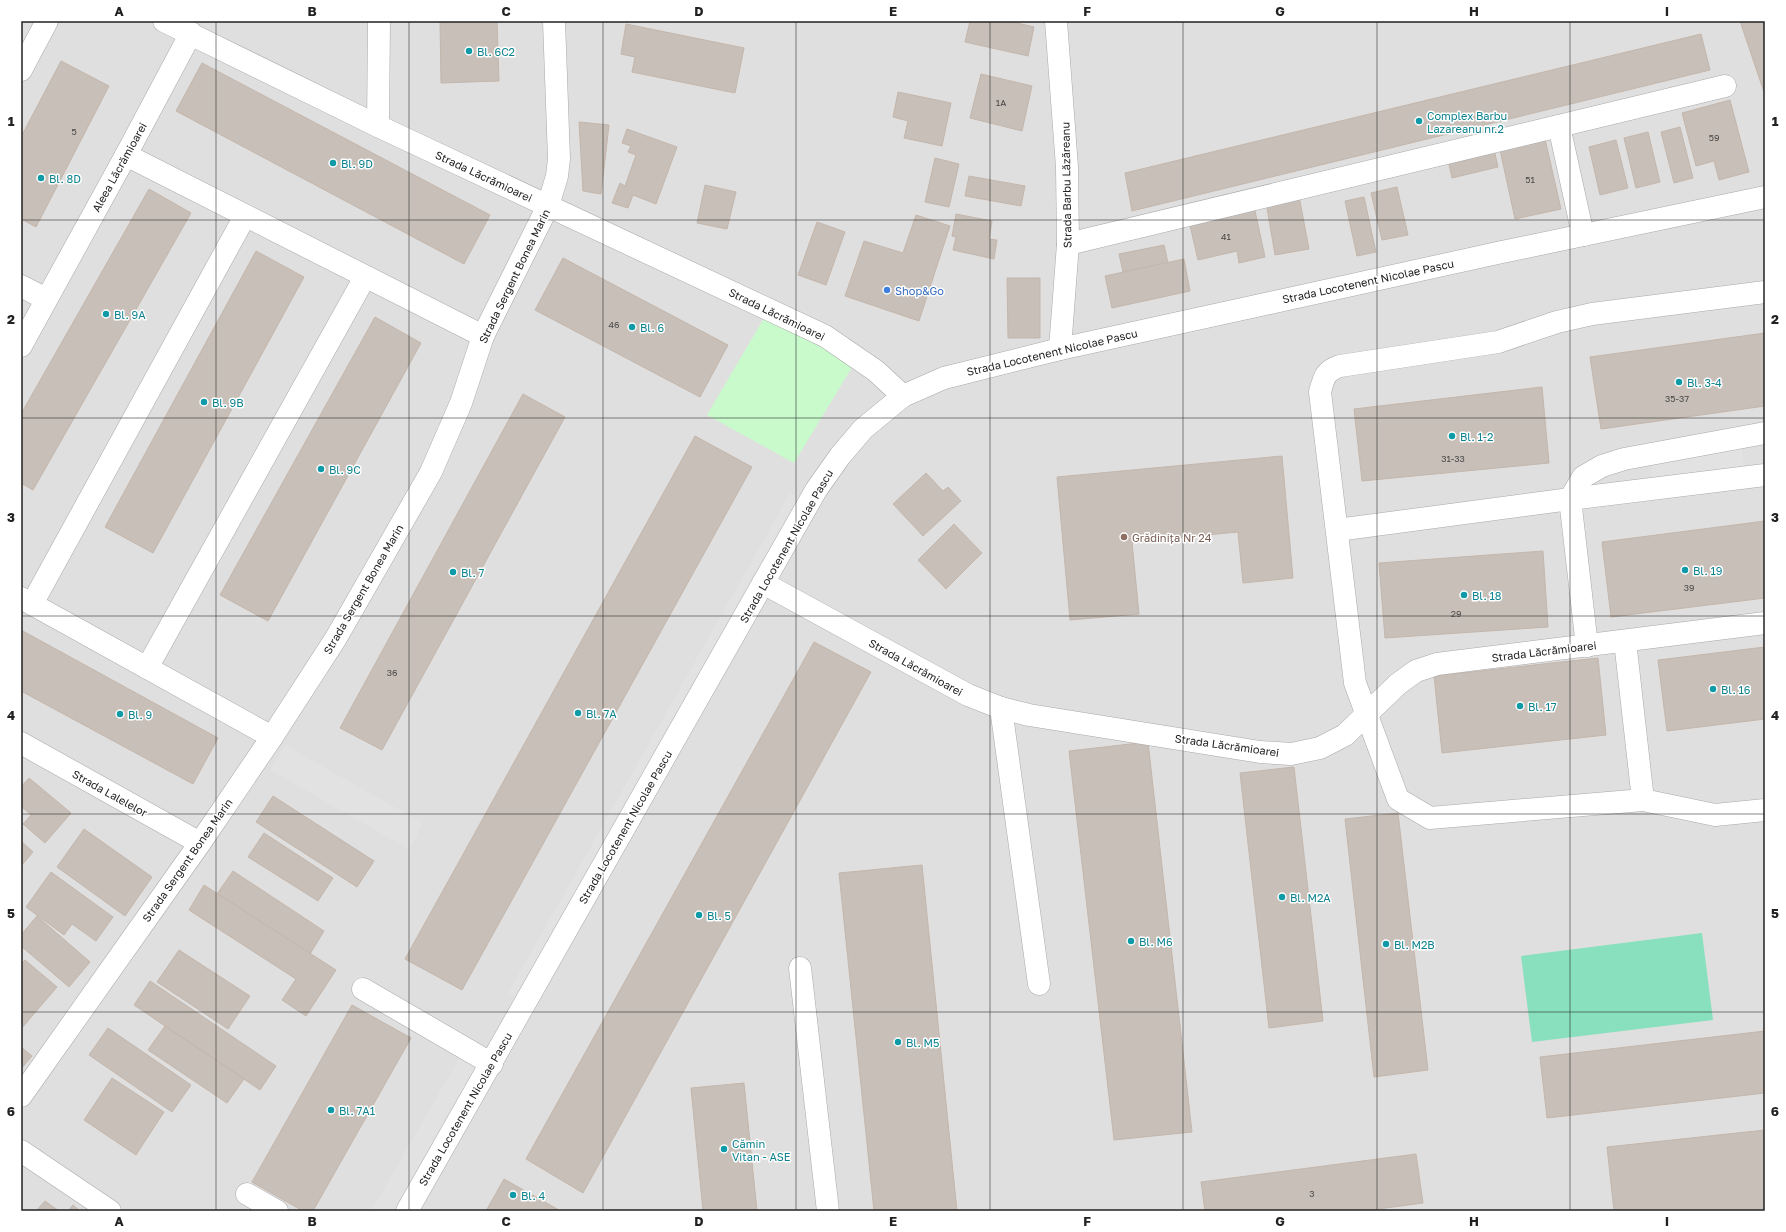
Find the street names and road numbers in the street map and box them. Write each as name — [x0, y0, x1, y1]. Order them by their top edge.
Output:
street label: Aleea Lăcrămioarei — [89, 120, 149, 214]
street label: Strada Barbu Lăzăreanu — [1058, 122, 1074, 248]
street label: Strada Lăcrămioarei — [434, 148, 535, 204]
street label: Strada Sergent Bonea Marin — [476, 207, 552, 345]
street label: Strada Locotenent Nicolae Pascu — [1281, 256, 1455, 306]
street label: Strada Lăcrămioarei — [727, 285, 827, 343]
street label: Strada Locotenent Nicolae Pascu — [965, 326, 1139, 378]
street label: Strada Locotenent Nicolae Pascu — [737, 467, 835, 625]
street label: Strada Sergent Bonea Marin — [320, 522, 406, 656]
street label: Strada Lăcrămioarei — [867, 636, 965, 698]
street label: Strada Lăcrămioarei — [1491, 638, 1597, 664]
street label: Strada Lăcrămioarei — [1174, 731, 1280, 759]
street label: Strada Locotenent Nicolae Pascu — [576, 748, 674, 906]
street label: Strada Lalelelor — [70, 767, 150, 819]
street label: Strada Sergent Bonea Marin — [139, 796, 235, 924]
street label: Strada Locotenent Nicolae Pascu — [416, 1030, 514, 1188]

